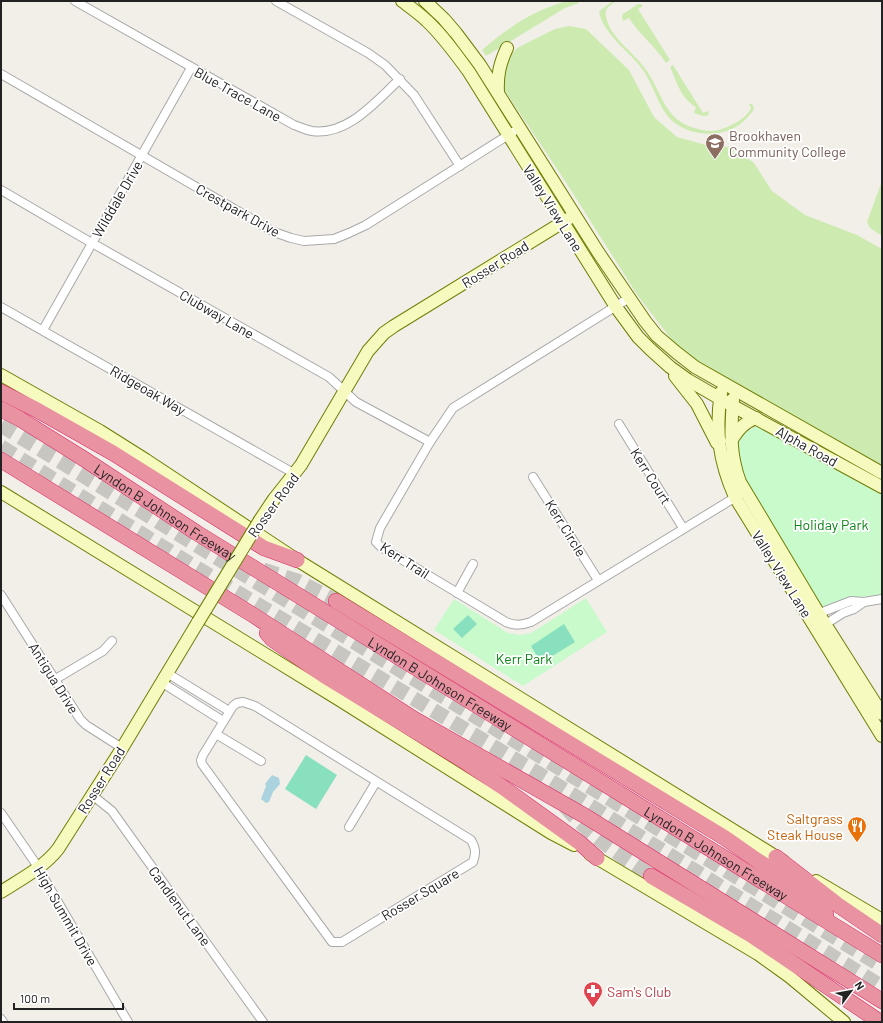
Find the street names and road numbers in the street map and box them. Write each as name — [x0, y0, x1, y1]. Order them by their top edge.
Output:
street label: Blue Trace Lane — [192, 63, 284, 125]
street label: Wilddale Drive — [88, 157, 146, 241]
street label: Valley View Lane — [519, 161, 587, 255]
street label: Crestpark Drive — [193, 180, 283, 240]
street label: Rosser Road — [458, 237, 532, 291]
street label: Clubway Lane — [177, 286, 257, 342]
street label: Ridgeoak Way — [107, 362, 189, 419]
street label: Alpha Road — [773, 422, 841, 470]
street label: Kerr Court — [627, 445, 675, 507]
street label: Lyndon B Johnson Freeway — [91, 460, 240, 564]
street label: Rosser Road — [244, 469, 302, 541]
street label: Kerr Circle — [542, 496, 590, 560]
street label: Valley View Lane — [748, 527, 816, 621]
street label: Kerr Trail — [377, 538, 433, 582]
street label: Lyndon B Johnson Freeway — [366, 632, 516, 734]
street label: Antigua Drive — [25, 639, 83, 717]
street label: Rosser Road — [74, 743, 128, 817]
street label: Lyndon B Johnson Freeway — [641, 802, 792, 904]
street label: High Summit Drive — [31, 863, 101, 969]
street label: Candlenut Lane — [145, 863, 215, 949]
street label: Rosser Square — [378, 864, 462, 924]

